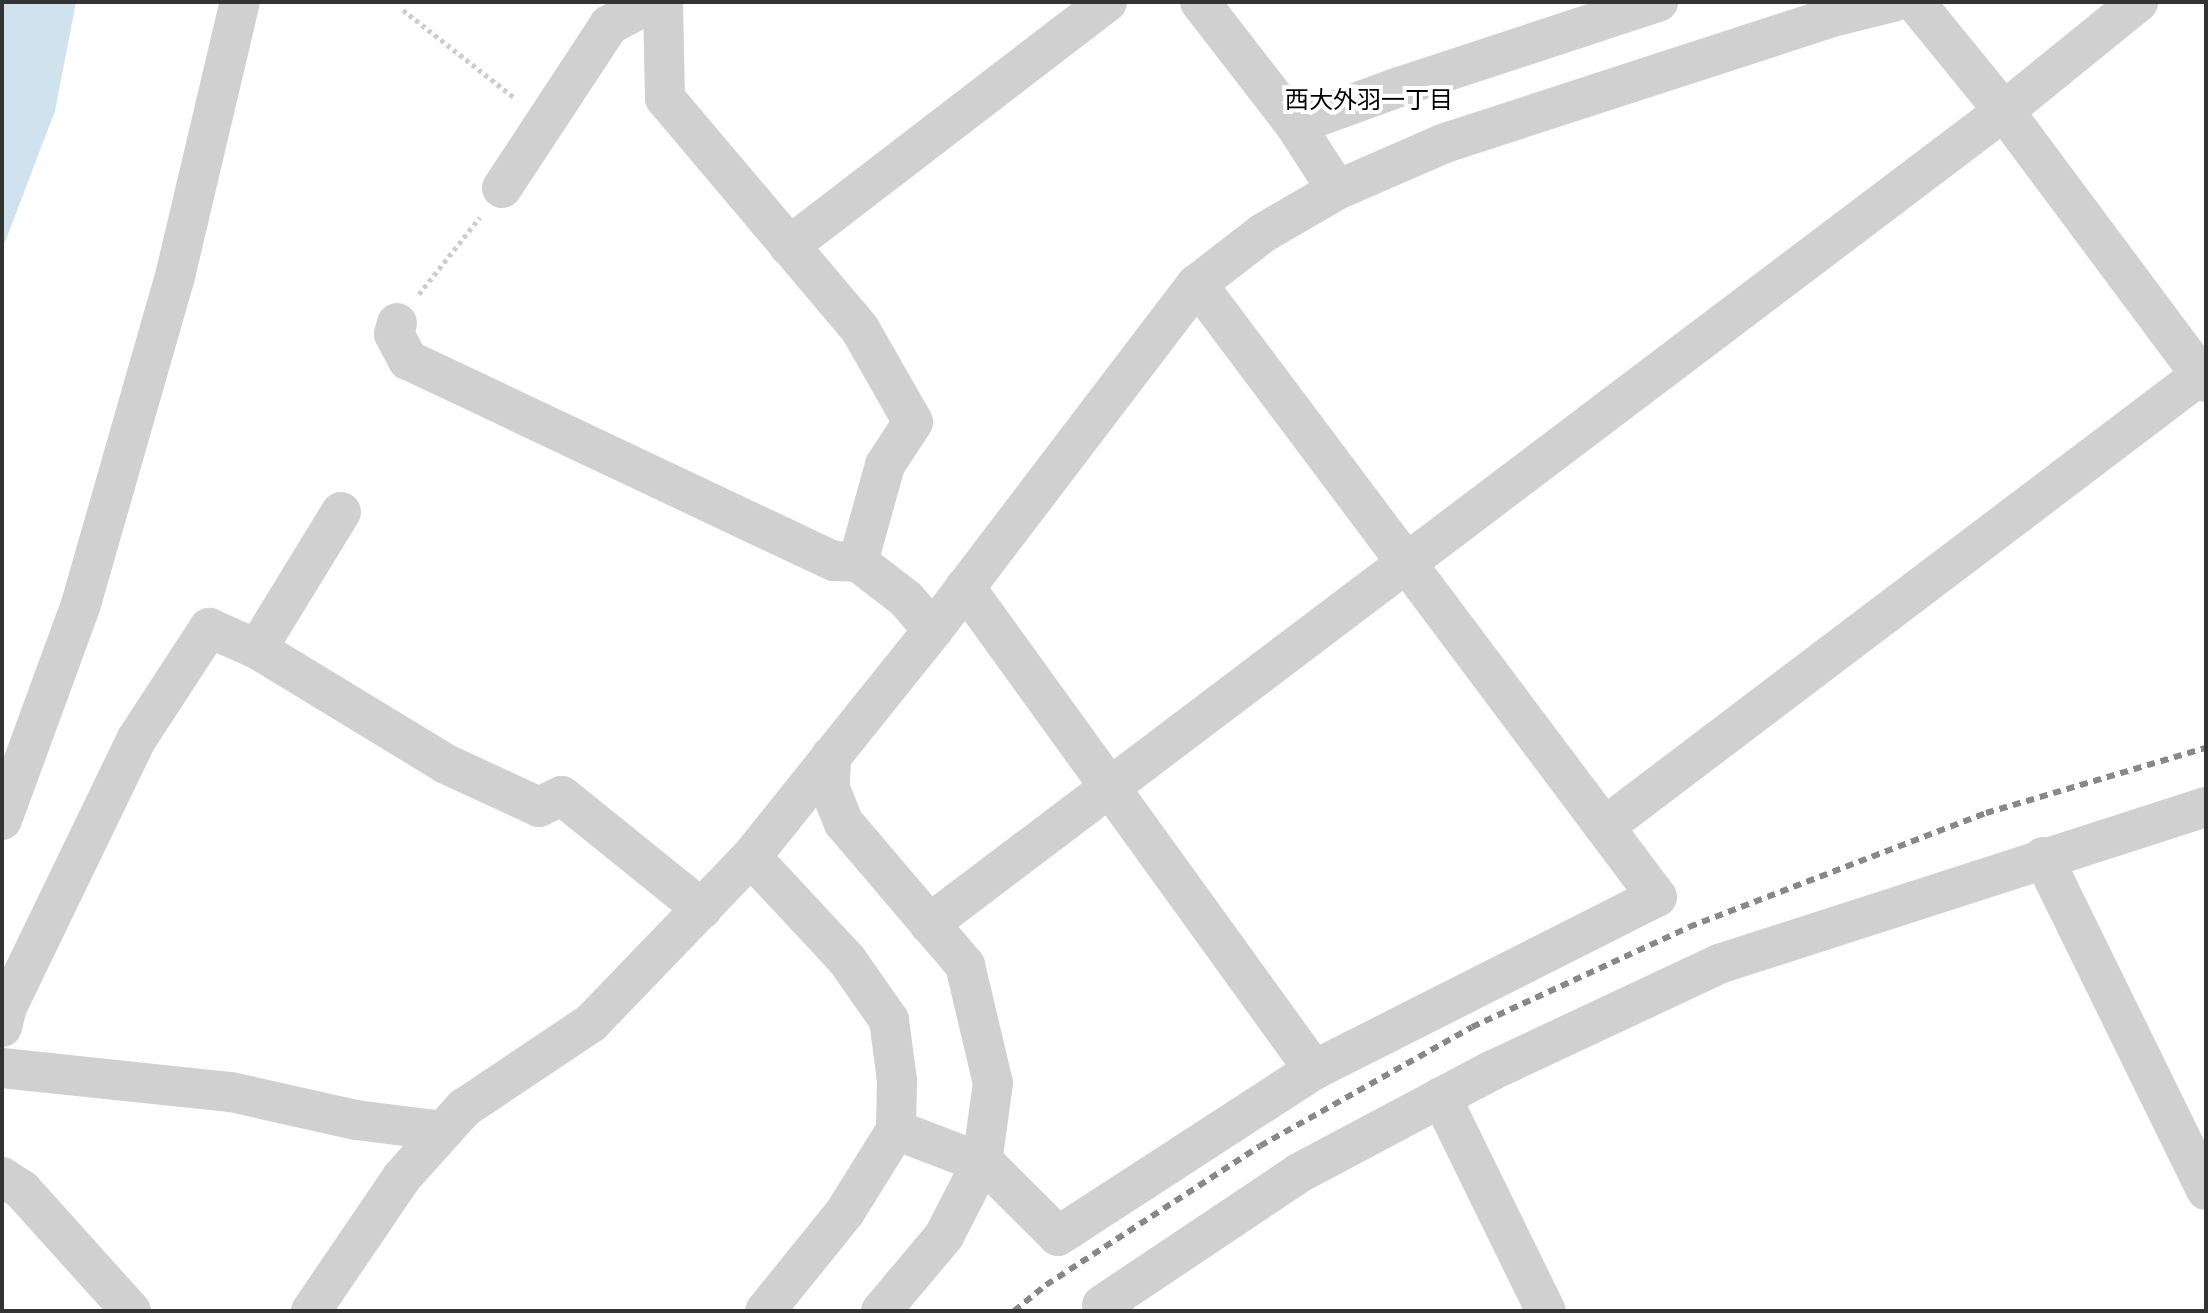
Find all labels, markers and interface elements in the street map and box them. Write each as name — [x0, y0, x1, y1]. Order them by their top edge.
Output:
district label: 西大外羽一丁目 — [1285, 87, 1453, 115]

